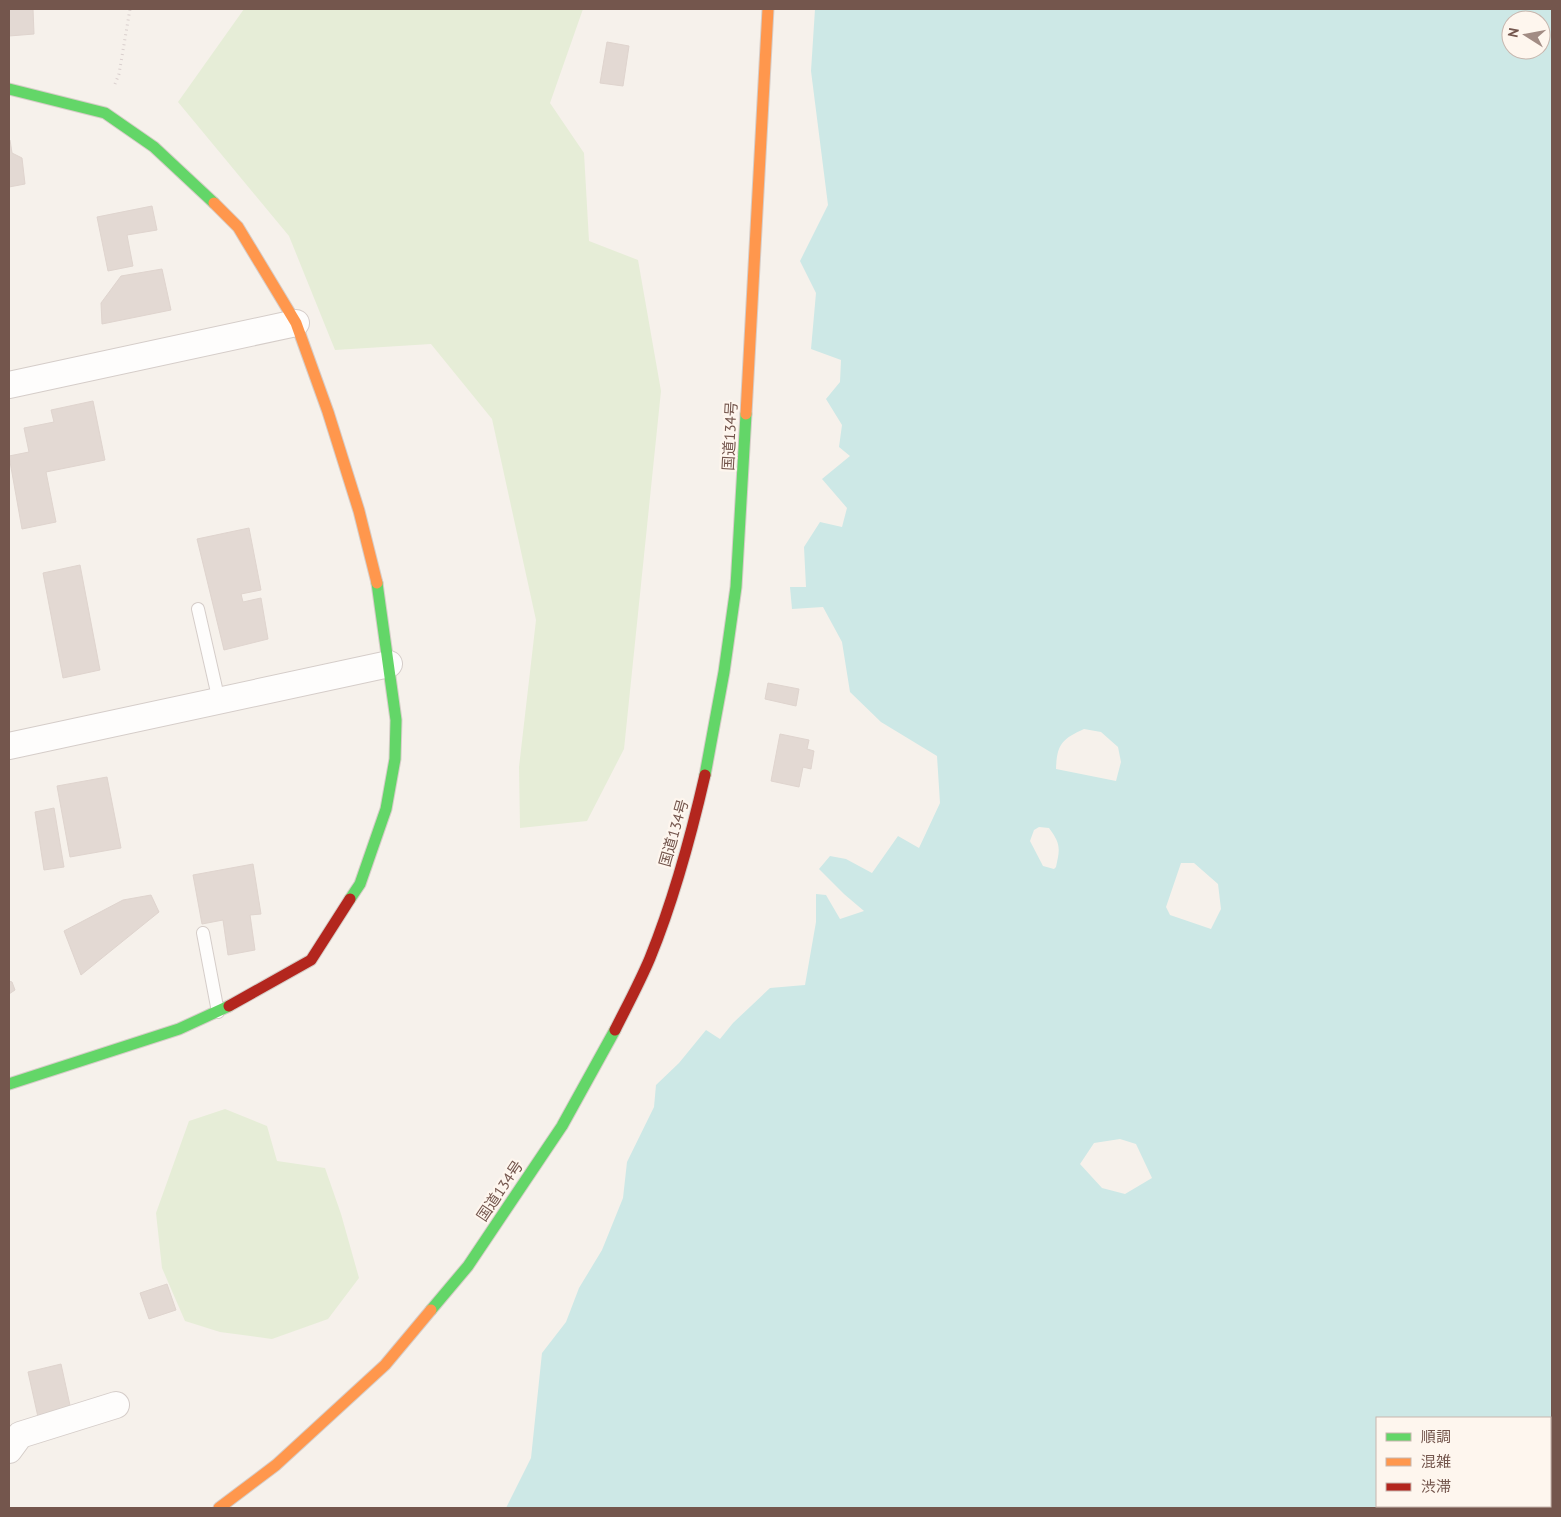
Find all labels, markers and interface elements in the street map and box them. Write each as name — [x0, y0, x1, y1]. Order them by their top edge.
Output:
north arrow — [1501, 10, 1551, 60]
text: N — [1504, 26, 1523, 39]
street label: 国道134号 — [718, 401, 741, 471]
street label: 国道134号 — [655, 797, 692, 869]
street label: 国道134号 — [472, 1157, 527, 1225]
legend — [1376, 1417, 1551, 1507]
text: 順調 — [1421, 1427, 1451, 1446]
text: 混雑 — [1421, 1452, 1451, 1471]
text: 渋滞 — [1421, 1477, 1451, 1496]

